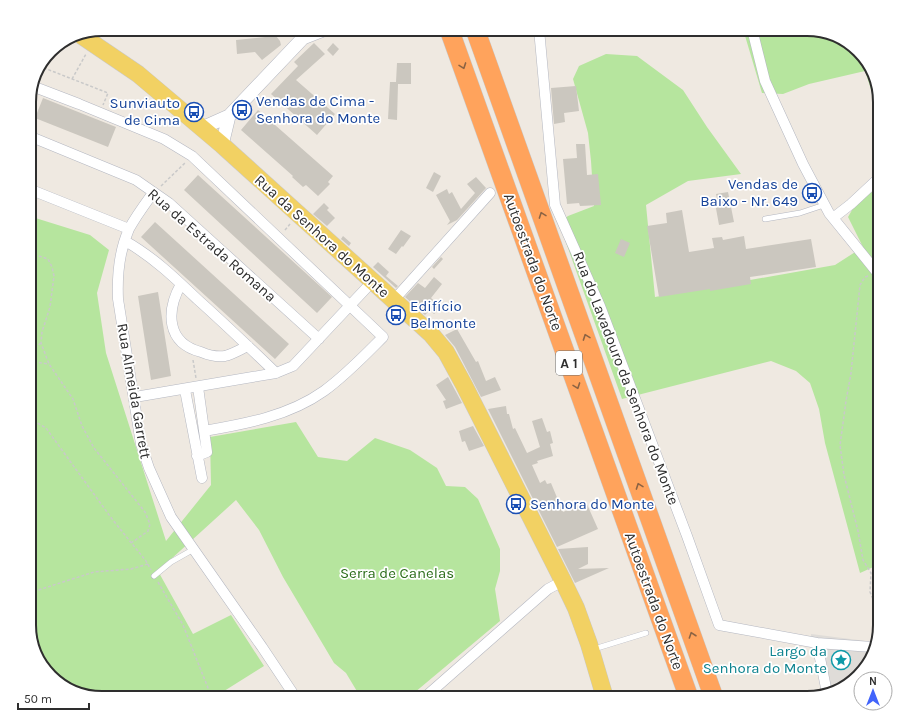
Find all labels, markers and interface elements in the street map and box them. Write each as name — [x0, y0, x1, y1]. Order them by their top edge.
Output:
one-way arrow — [458, 62, 466, 69]
place label: Vendas de Cima - Senhora do Monte — [256, 92, 380, 127]
place label: Sunviauto de Cima — [110, 94, 180, 129]
bus stop icon: Vendas de Cima - Senhora do Monte — [231, 99, 253, 121]
bus stop icon: Sunviauto de Cima — [183, 101, 205, 123]
street label: Rua da Senhora do Monte — [251, 171, 393, 301]
place label: Vendas de Baixo - Nr. 649 — [700, 175, 798, 210]
bus stop icon: Vendas de Baixo - Nr. 649 — [801, 182, 823, 204]
street label: Rua da Estrada Romana — [144, 184, 280, 306]
street label: Autoestrada do Norte — [500, 191, 566, 333]
one-way arrow — [538, 212, 546, 219]
street label: Rua do Lavadouro da Senhora do Monte — [569, 249, 683, 507]
place label: Edifício Belmonte — [410, 297, 476, 332]
bus stop icon: Edifício Belmonte — [385, 304, 407, 326]
street label: Rua Almeida Garrett — [113, 322, 155, 461]
one-way arrow — [582, 334, 590, 341]
road number: A 1 — [556, 351, 582, 375]
one-way arrow — [573, 382, 581, 389]
one-way arrow — [635, 483, 644, 490]
bus stop icon: Senhora do Monte — [505, 493, 527, 515]
place label: Senhora do Monte — [530, 495, 654, 513]
street label: Autoestrada do Norte — [621, 530, 687, 672]
park label: Serra de Canelas — [340, 564, 454, 582]
one-way arrow — [688, 631, 697, 638]
place label: Largo da Senhora do Monte — [703, 642, 827, 677]
place icon: Largo da Senhora do Monte — [830, 649, 852, 671]
north arrow — [853, 671, 893, 711]
text: N — [869, 675, 877, 688]
scale bar — [18, 685, 89, 711]
text: 50 m — [24, 692, 52, 706]

